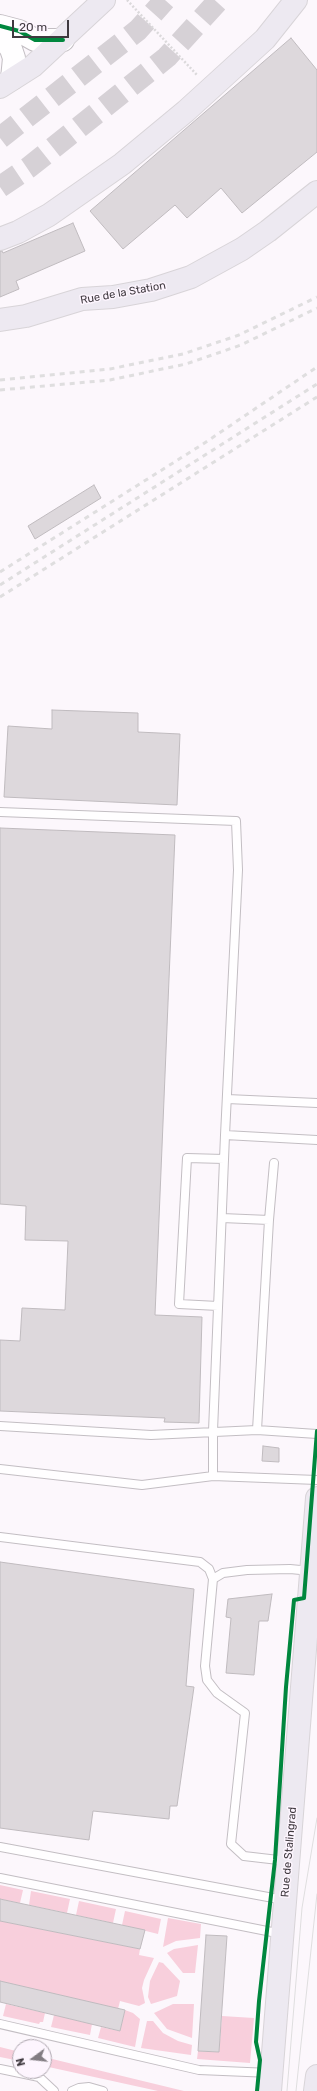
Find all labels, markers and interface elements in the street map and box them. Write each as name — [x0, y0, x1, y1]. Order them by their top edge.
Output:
scale bar — [14, 12, 71, 38]
text: 20 m — [19, 20, 47, 34]
street label: Rue de la Station — [79, 279, 167, 307]
street label: Rue de Stalingrad — [278, 1806, 300, 1898]
north arrow — [12, 2039, 52, 2079]
text: N — [14, 2056, 28, 2067]

